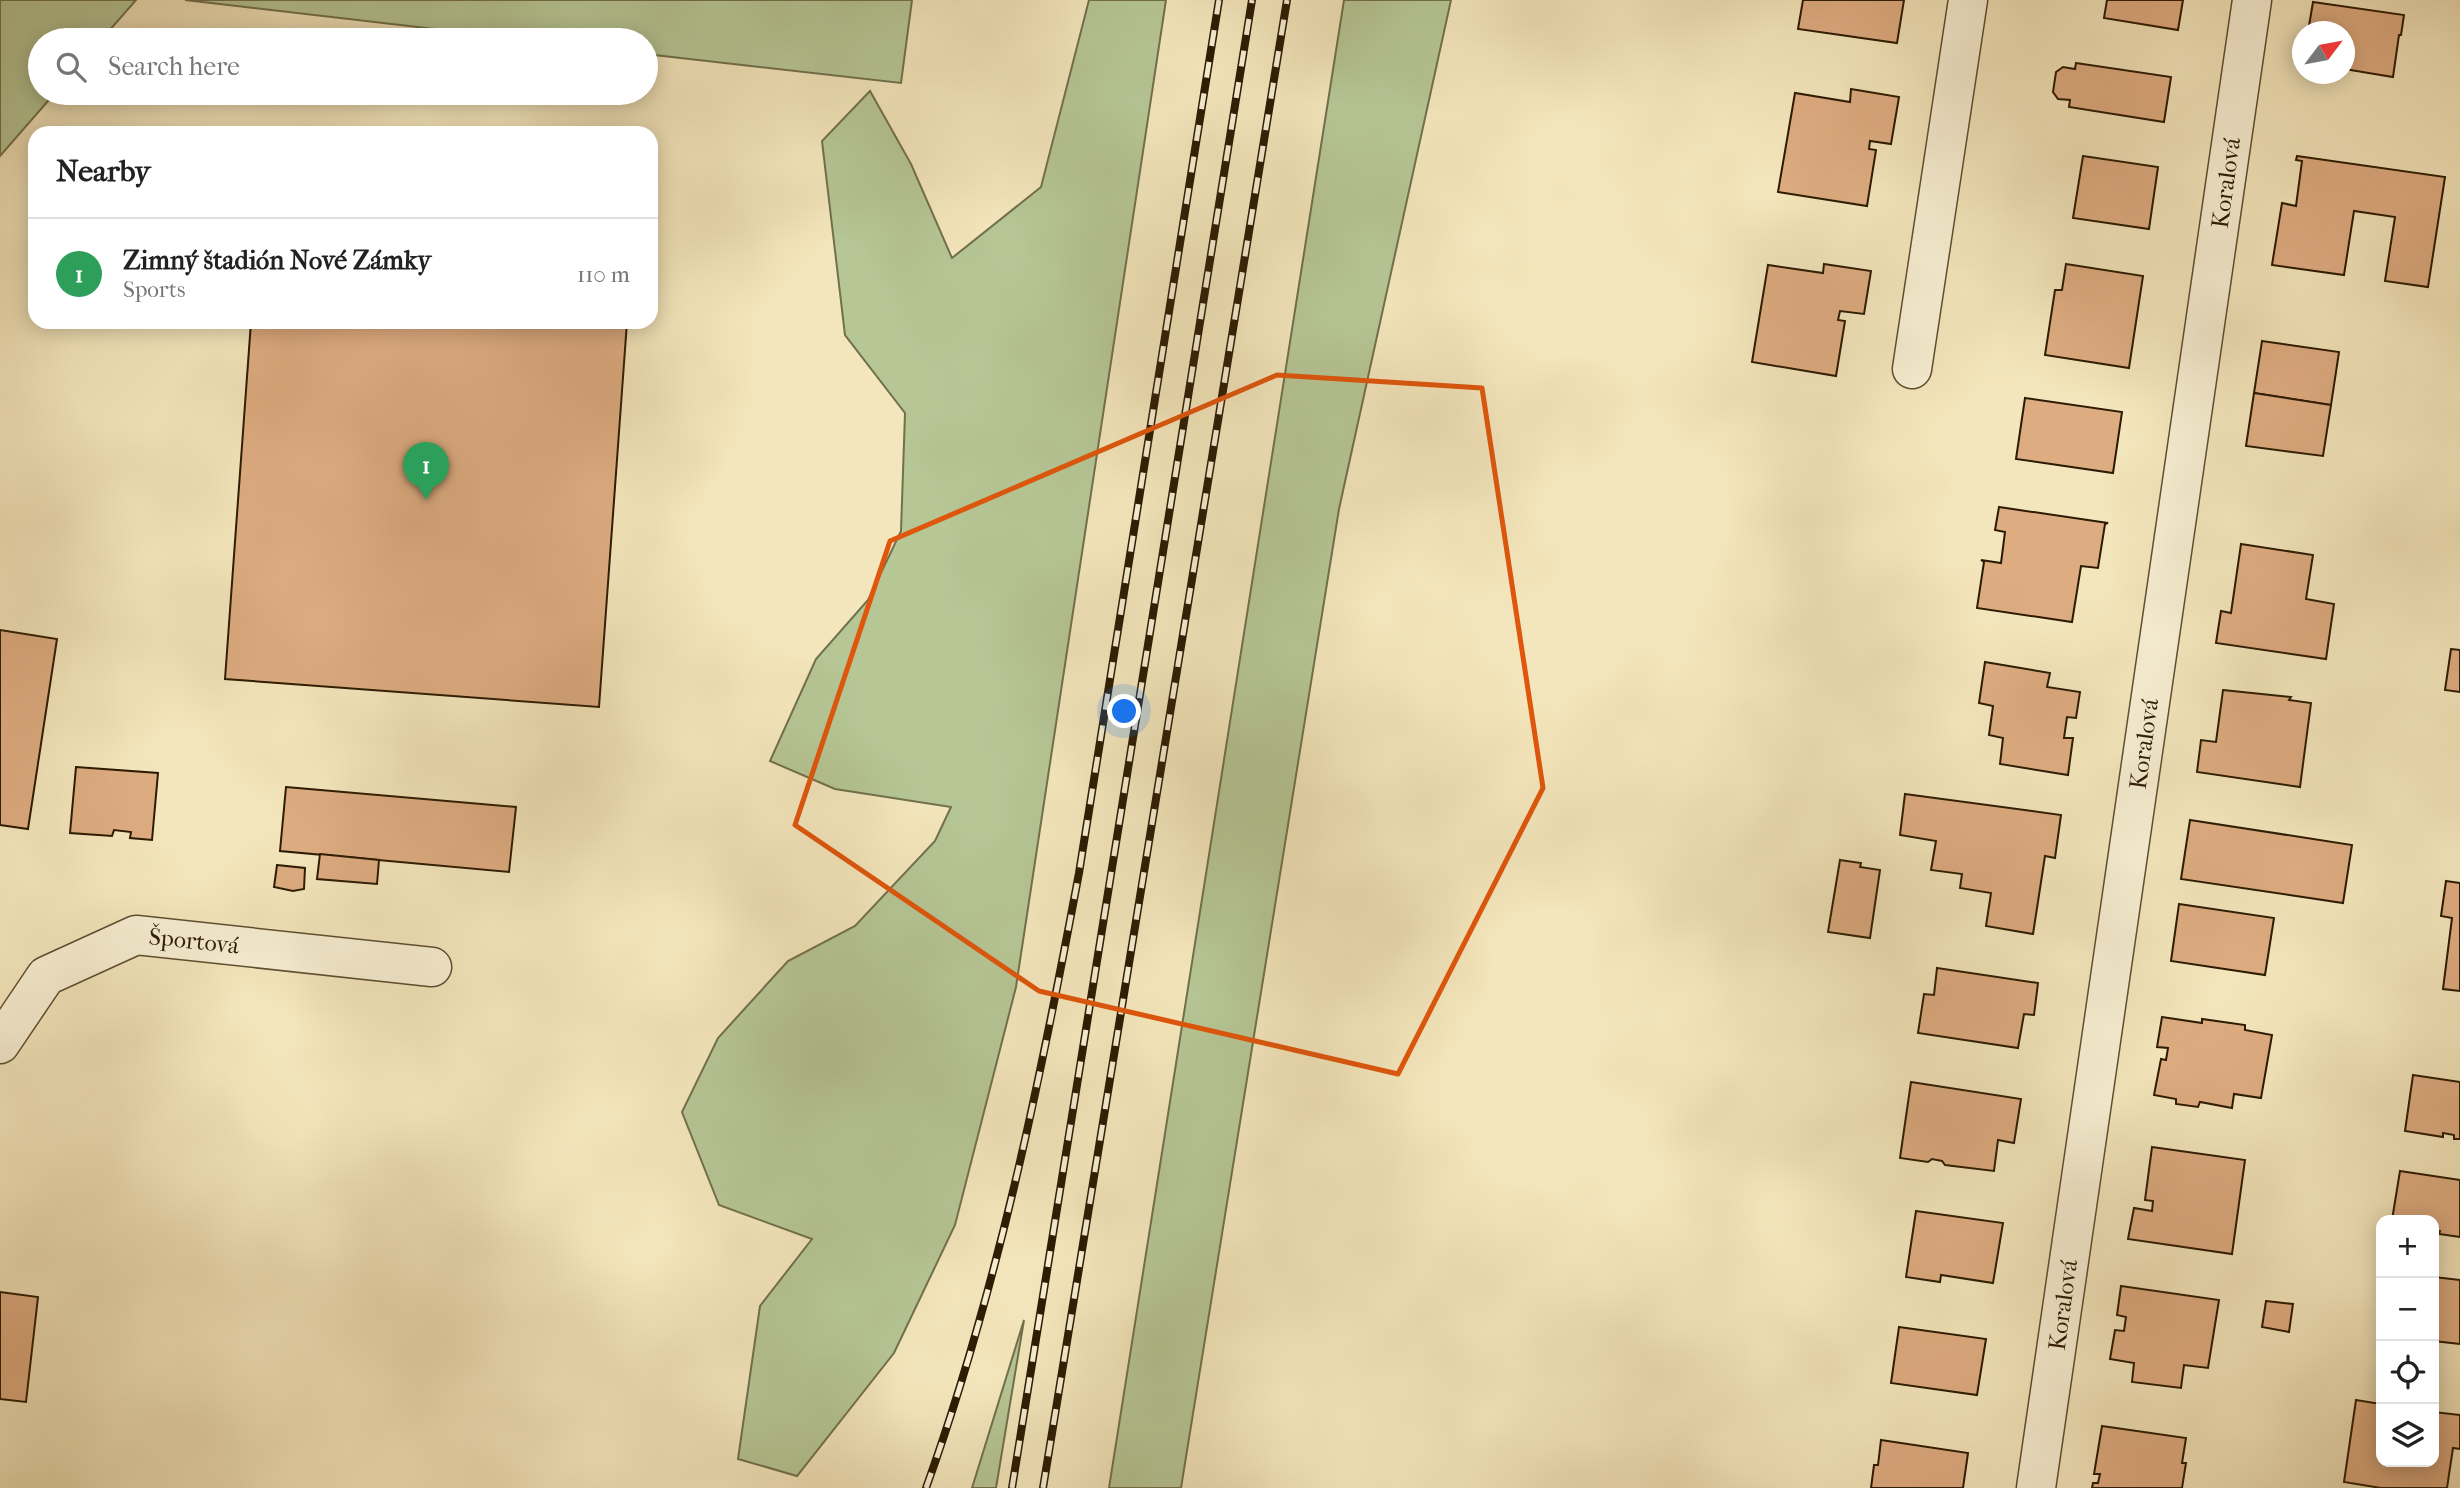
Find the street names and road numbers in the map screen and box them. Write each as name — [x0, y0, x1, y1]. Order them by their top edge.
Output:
street label: Koralová — [2206, 135, 2246, 230]
street label: Koralová — [2124, 696, 2164, 791]
street label: Športová — [147, 921, 242, 960]
street label: Koralová — [2043, 1257, 2083, 1352]

